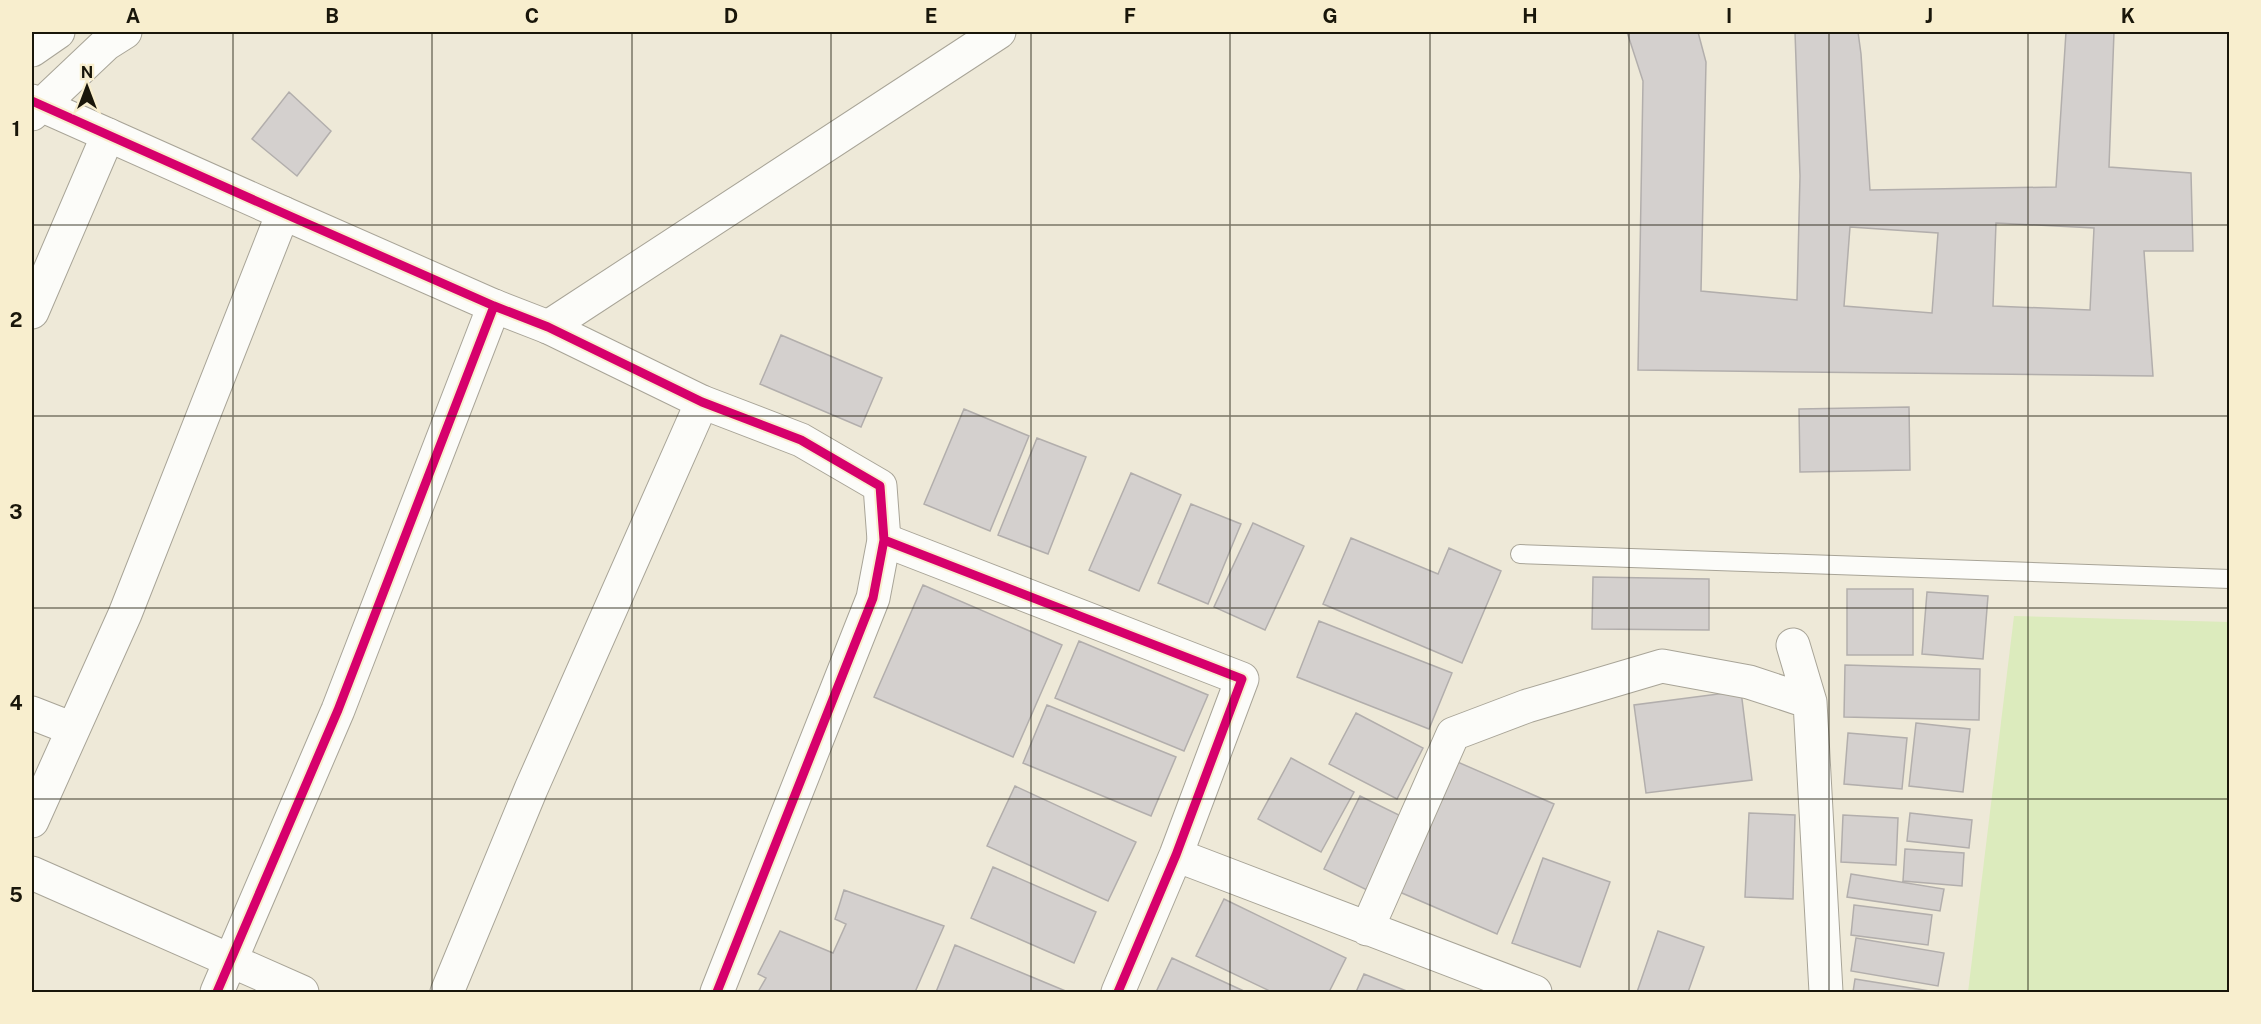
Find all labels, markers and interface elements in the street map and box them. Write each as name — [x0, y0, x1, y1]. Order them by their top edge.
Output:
text: A — [126, 4, 140, 28]
text: B — [325, 4, 339, 28]
text: C — [525, 4, 539, 28]
text: D — [724, 4, 738, 28]
text: E — [925, 4, 937, 28]
text: F — [1124, 4, 1136, 28]
text: G — [1322, 4, 1338, 28]
text: H — [1522, 4, 1538, 28]
text: I — [1726, 4, 1732, 28]
text: J — [1925, 4, 1933, 28]
text: K — [2121, 4, 2135, 28]
north arrow — [57, 57, 117, 117]
text: N — [81, 63, 93, 82]
text: 1 — [12, 117, 20, 141]
text: 2 — [10, 308, 22, 332]
text: 3 — [9, 500, 23, 524]
text: 4 — [9, 691, 23, 715]
text: 5 — [9, 883, 23, 907]

